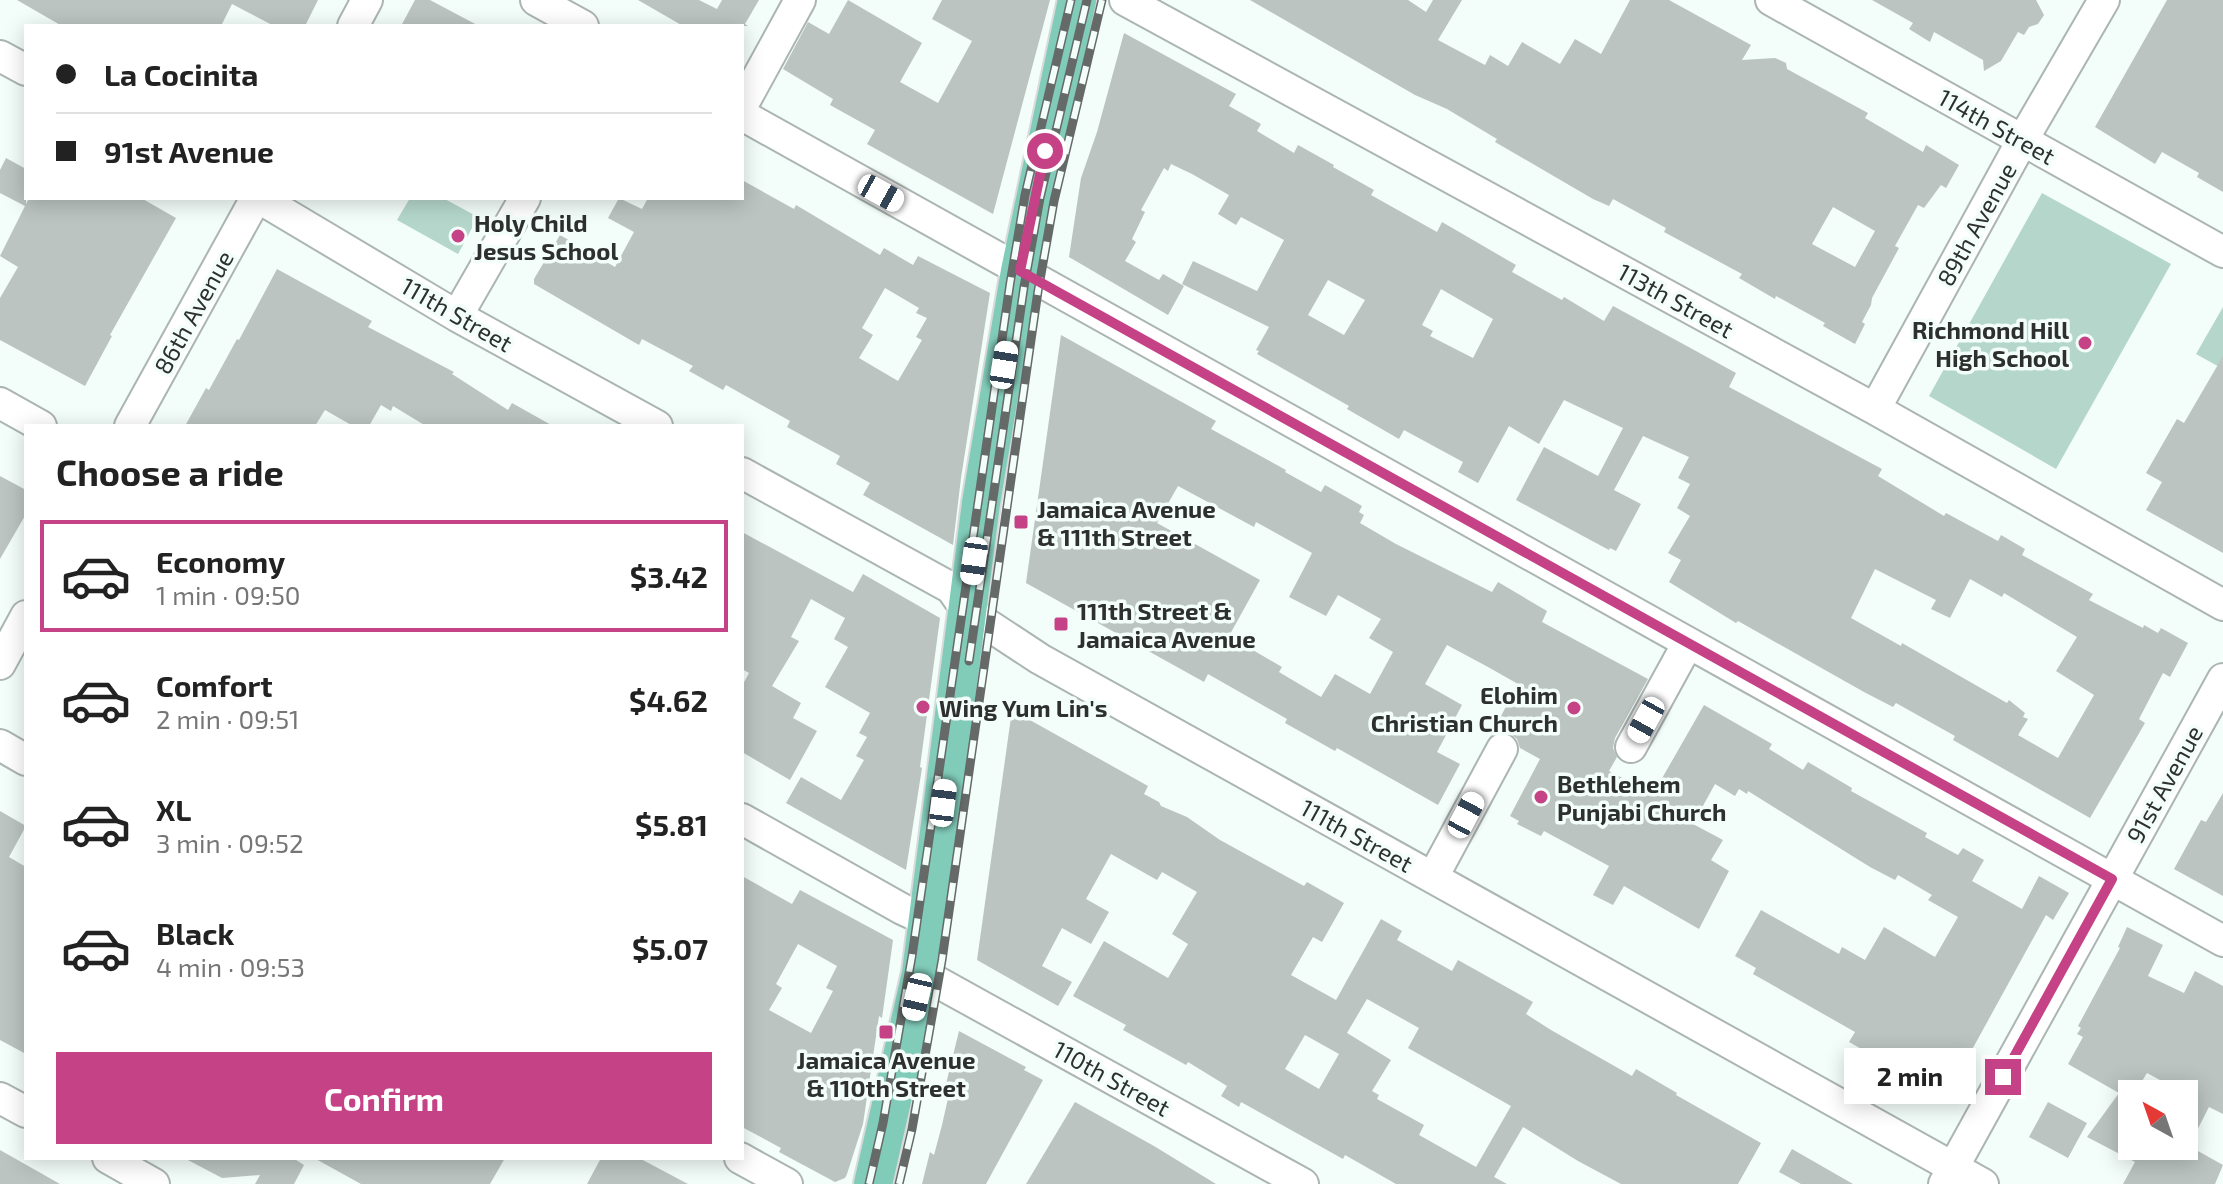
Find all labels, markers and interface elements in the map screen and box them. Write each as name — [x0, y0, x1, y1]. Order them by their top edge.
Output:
text: La Cocinita — [104, 56, 258, 92]
street label: 114th Street — [1934, 82, 2060, 170]
text: 91st Avenue — [104, 133, 274, 169]
route start — [1027, 133, 1063, 169]
street label: 89th Avenue — [1930, 157, 2022, 291]
car — [854, 171, 908, 215]
place label: Holy Child Jesus School — [474, 208, 618, 265]
marker: Holy Child Jesus School — [449, 227, 467, 245]
street label: 86th Avenue — [147, 245, 239, 379]
street label: 113th Street — [1613, 256, 1739, 344]
street label: 111th Street — [396, 270, 518, 358]
place label: Richmond Hill High School — [1912, 315, 2069, 372]
marker: Richmond Hill High School — [2076, 334, 2094, 352]
car — [988, 339, 1020, 391]
text: Choose a ride — [56, 450, 284, 493]
place label: Jamaica Avenue & 111th Street — [1037, 494, 1216, 551]
marker: Jamaica Avenue & 111th Street — [1012, 513, 1030, 531]
car — [959, 536, 989, 586]
icon: car — [60, 540, 132, 612]
text: Economy — [156, 543, 285, 579]
text: $3.42 — [630, 558, 708, 594]
text: 1 min · 09:50 — [156, 579, 301, 610]
place label: 111th Street & Jamaica Avenue — [1077, 596, 1256, 653]
marker: 111th Street & Jamaica Avenue — [1052, 615, 1070, 633]
icon: car — [60, 664, 132, 736]
text: Comfort — [156, 667, 273, 703]
place label: Elohim Christian Church — [1371, 680, 1558, 737]
text: $4.62 — [629, 682, 708, 718]
place label: Wing Yum Lin's — [939, 693, 1107, 722]
car — [1624, 693, 1668, 747]
marker: Wing Yum Lin's — [914, 698, 932, 716]
marker: Elohim Christian Church — [1565, 699, 1583, 717]
text: 2 min · 09:51 — [156, 703, 299, 734]
street label: 91st Avenue — [2120, 720, 2208, 848]
place label: Bethlehem Punjabi Church — [1557, 769, 1726, 826]
car — [928, 778, 958, 828]
icon: car — [60, 788, 132, 860]
car — [1444, 788, 1488, 842]
marker: Bethlehem Punjabi Church — [1532, 788, 1550, 806]
text: XL — [156, 791, 191, 827]
street label: 111th Street — [1296, 792, 1418, 878]
text: $5.81 — [635, 806, 708, 842]
text: 3 min · 09:52 — [156, 827, 304, 858]
icon: car — [60, 912, 132, 984]
text: Black — [156, 915, 234, 951]
text: $5.07 — [632, 930, 708, 966]
text: 4 min · 09:53 — [156, 951, 305, 982]
car — [900, 971, 934, 1023]
marker: Jamaica Avenue & 110th Street — [877, 1023, 895, 1041]
street label: 110th Street — [1049, 1034, 1175, 1122]
place label: Jamaica Avenue & 110th Street — [797, 1045, 975, 1102]
callout: 2 min — [1843, 1049, 1975, 1105]
button: Confirm — [56, 1052, 712, 1144]
route end — [1985, 1059, 2021, 1095]
text: 2 min — [1877, 1060, 1943, 1091]
north arrow — [2118, 1080, 2198, 1160]
map controls — [2118, 1080, 2198, 1160]

